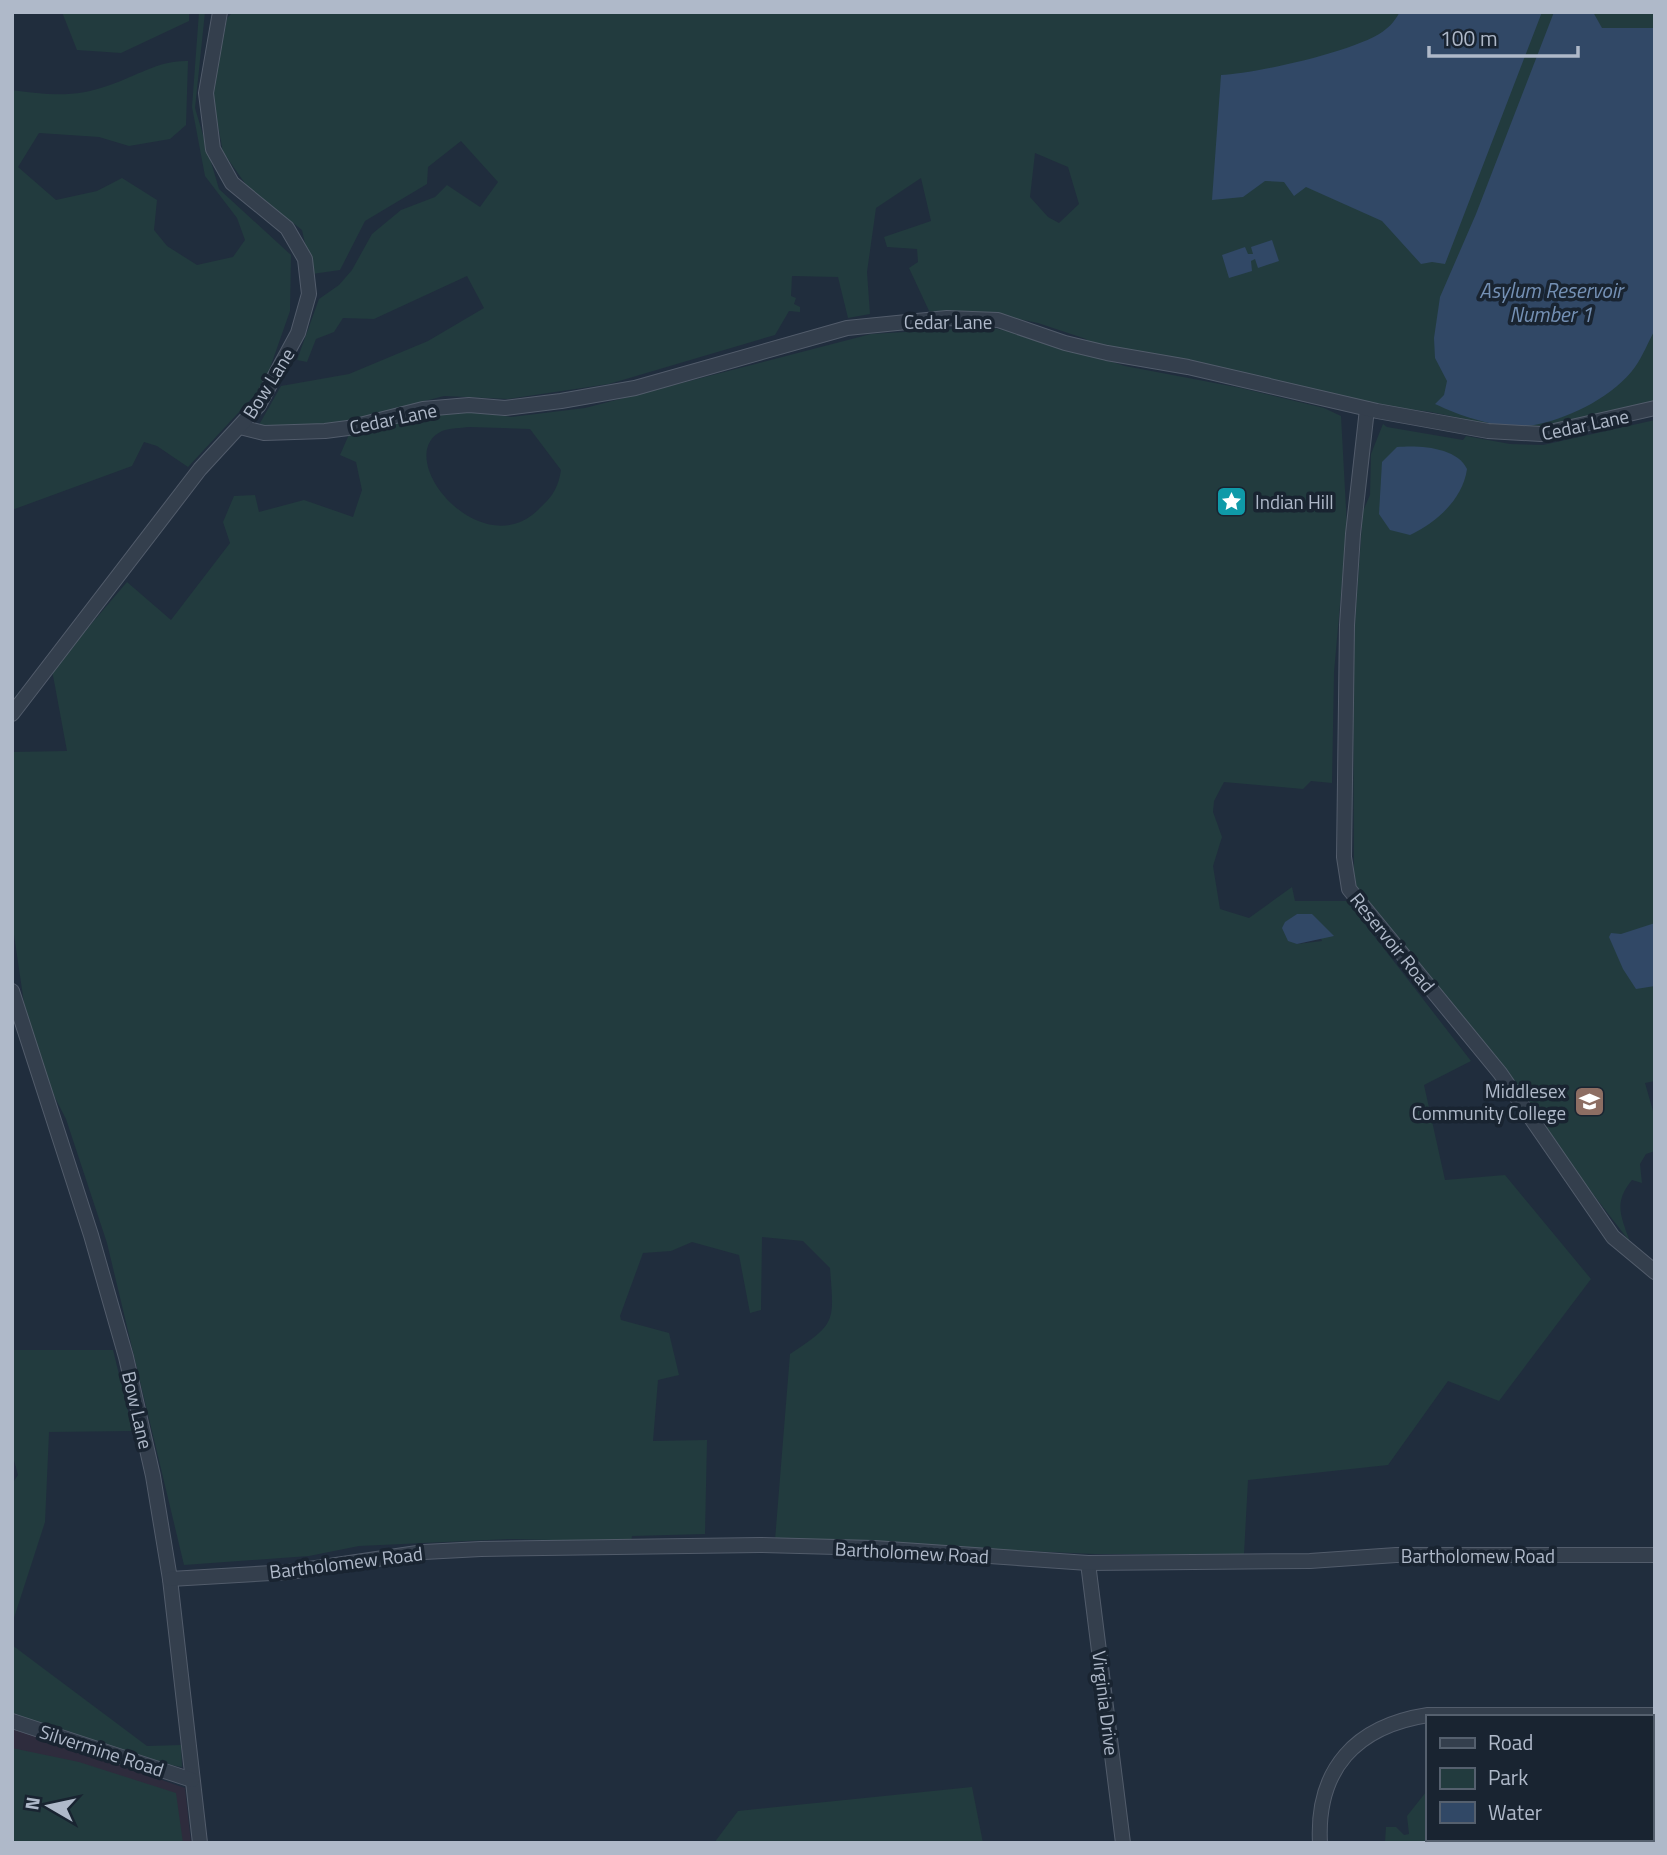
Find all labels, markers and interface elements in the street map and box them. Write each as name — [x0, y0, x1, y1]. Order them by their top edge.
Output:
scale bar — [1429, 14, 1578, 58]
text: 100 m — [1440, 22, 1497, 54]
water label: Asylum Reservoir Number 1 — [1479, 274, 1625, 330]
street label: Cedar Lane — [904, 307, 992, 336]
street label: Bow Lane — [235, 342, 301, 424]
street label: Cedar Lane — [347, 395, 439, 441]
street label: Cedar Lane — [1539, 401, 1631, 447]
place icon: Indian Hill — [1215, 484, 1249, 518]
place label: Indian Hill — [1255, 487, 1334, 516]
street label: Reservoir Road — [1344, 886, 1442, 998]
place label: Middlesex Community College — [1412, 1076, 1566, 1127]
school or university icon: Middlesex Community College — [1572, 1084, 1606, 1118]
street label: Bow Lane — [115, 1368, 161, 1452]
street label: Bartholomew Road — [834, 1533, 990, 1571]
street label: Bartholomew Road — [268, 1538, 424, 1586]
street label: Bartholomew Road — [1401, 1541, 1555, 1570]
street label: Virginia Drive — [1085, 1649, 1127, 1757]
legend — [1426, 1715, 1653, 1841]
street label: Silvermine Road — [36, 1716, 168, 1784]
text: Road — [1488, 1726, 1533, 1758]
text: Park — [1488, 1761, 1528, 1793]
north arrow — [14, 1771, 84, 1841]
text: N — [16, 1794, 47, 1812]
text: Water — [1488, 1796, 1542, 1828]

